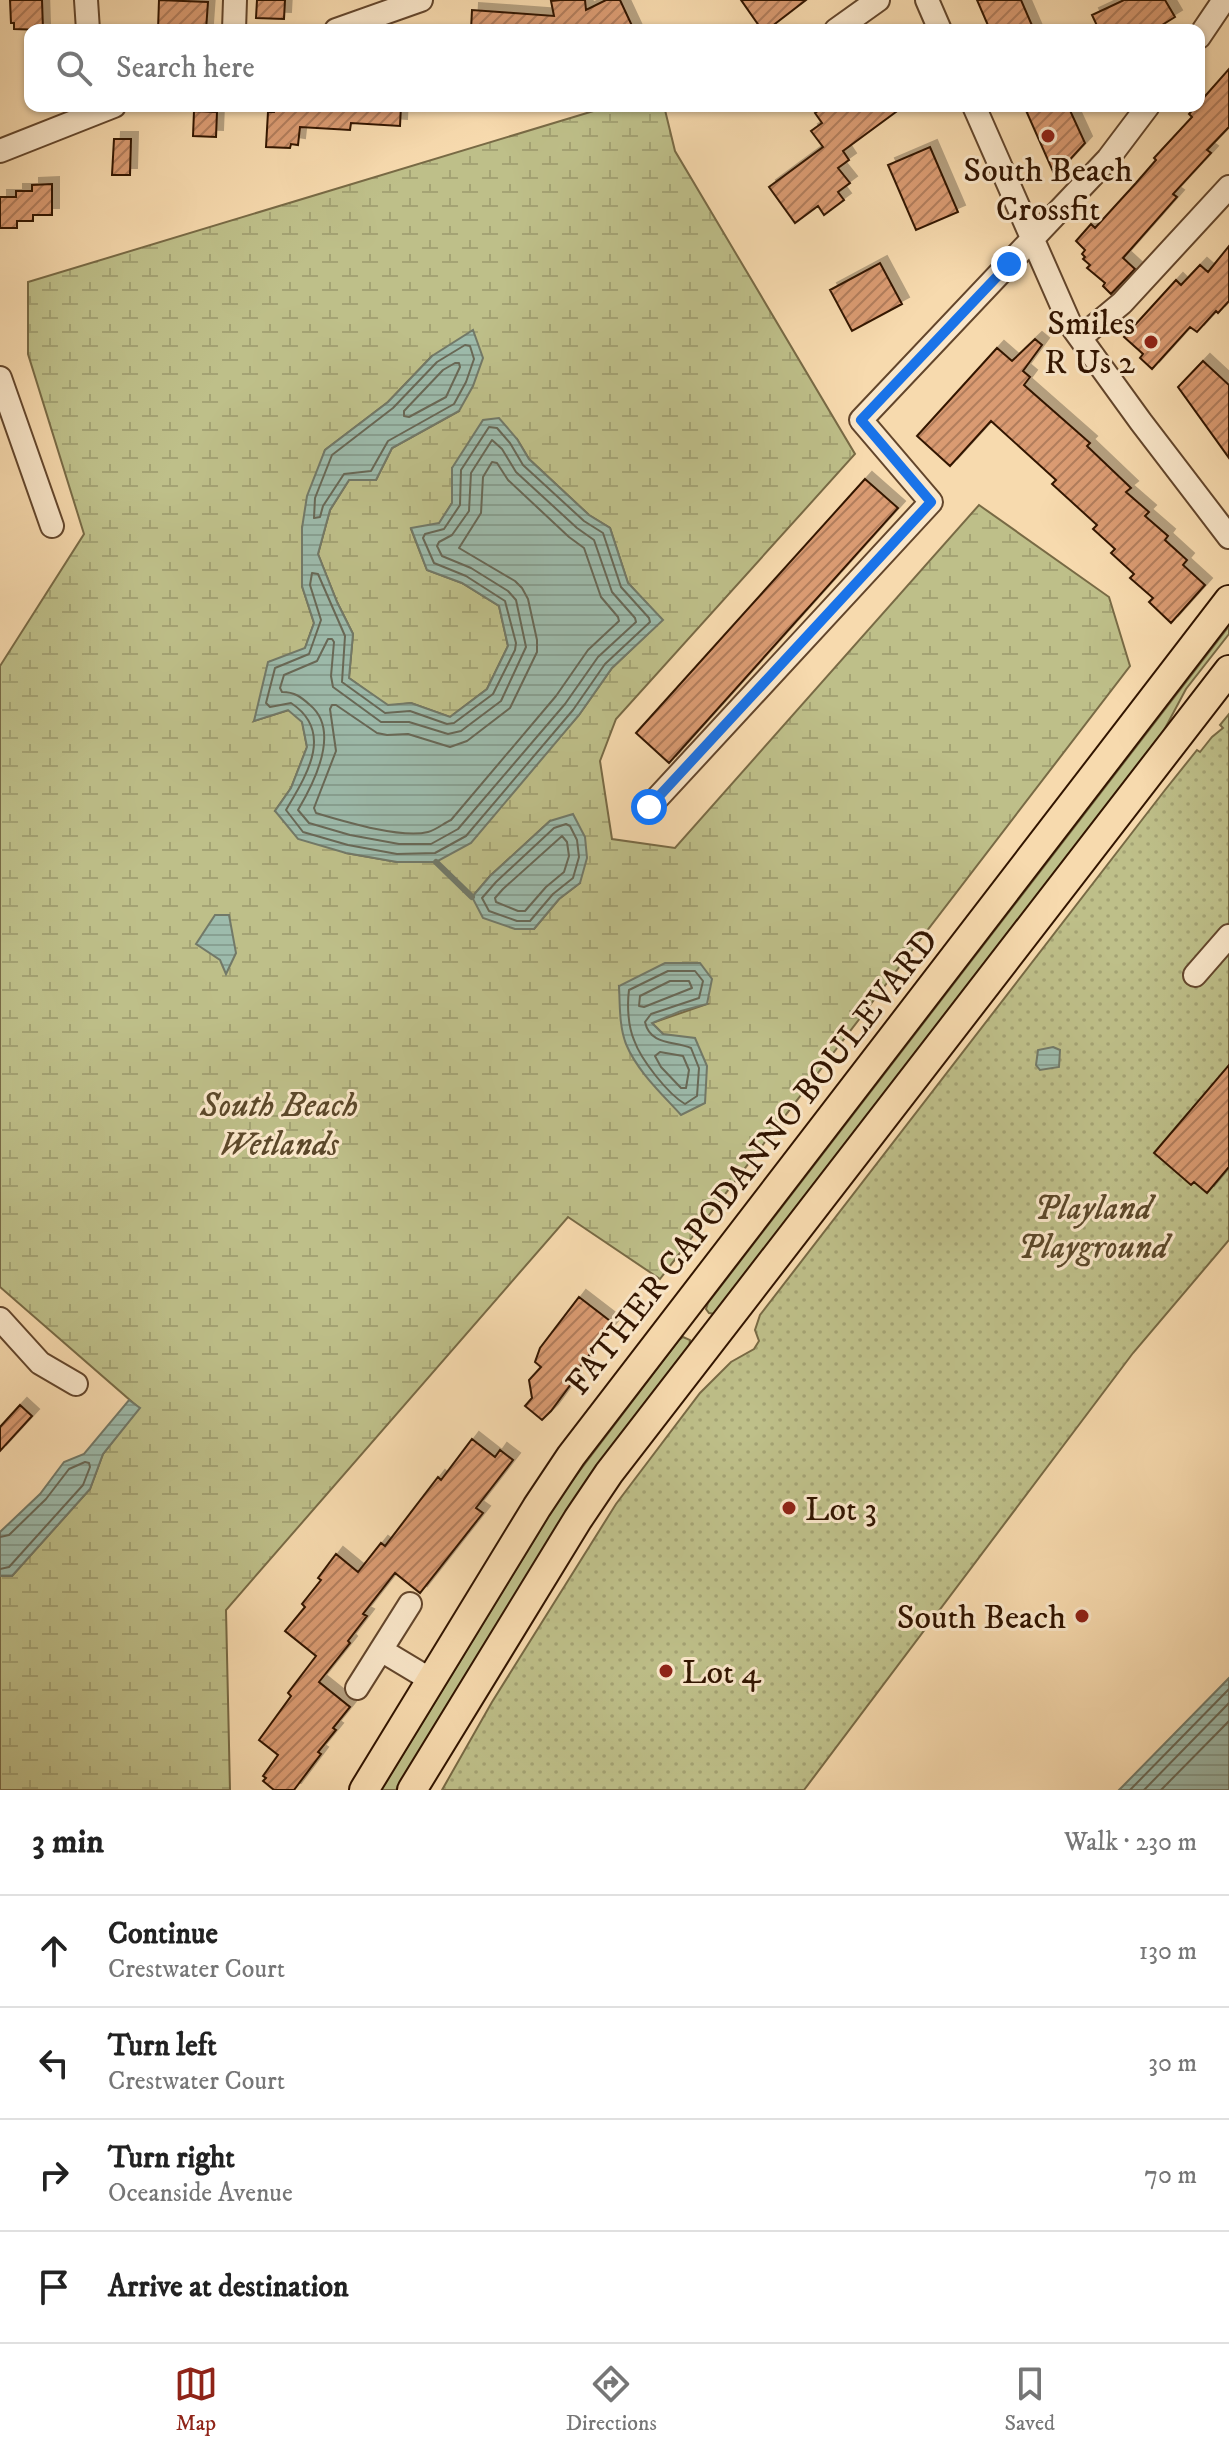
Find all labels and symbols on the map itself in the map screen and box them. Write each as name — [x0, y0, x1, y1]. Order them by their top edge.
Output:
marker: South Beach Crossfit — [1039, 127, 1057, 145]
place label: South Beach Crossfit — [963, 150, 1133, 231]
route end — [991, 246, 1027, 282]
place label: Smiles R Us 2 — [1044, 303, 1135, 384]
marker: Smiles R Us 2 — [1142, 333, 1160, 351]
route start — [631, 789, 667, 825]
street label: FATHER CAPODANNO BOULEVARD — [557, 921, 948, 1404]
park label: South Beach Wetlands — [199, 1085, 358, 1166]
park label: Playland Playground — [1018, 1188, 1173, 1269]
place label: Lot 3 — [805, 1489, 877, 1531]
marker: Lot 3 — [780, 1499, 798, 1517]
place label: South Beach — [897, 1597, 1066, 1639]
marker: South Beach — [1073, 1607, 1091, 1625]
place label: Lot 4 — [682, 1652, 762, 1694]
marker: Lot 4 — [657, 1662, 675, 1680]

